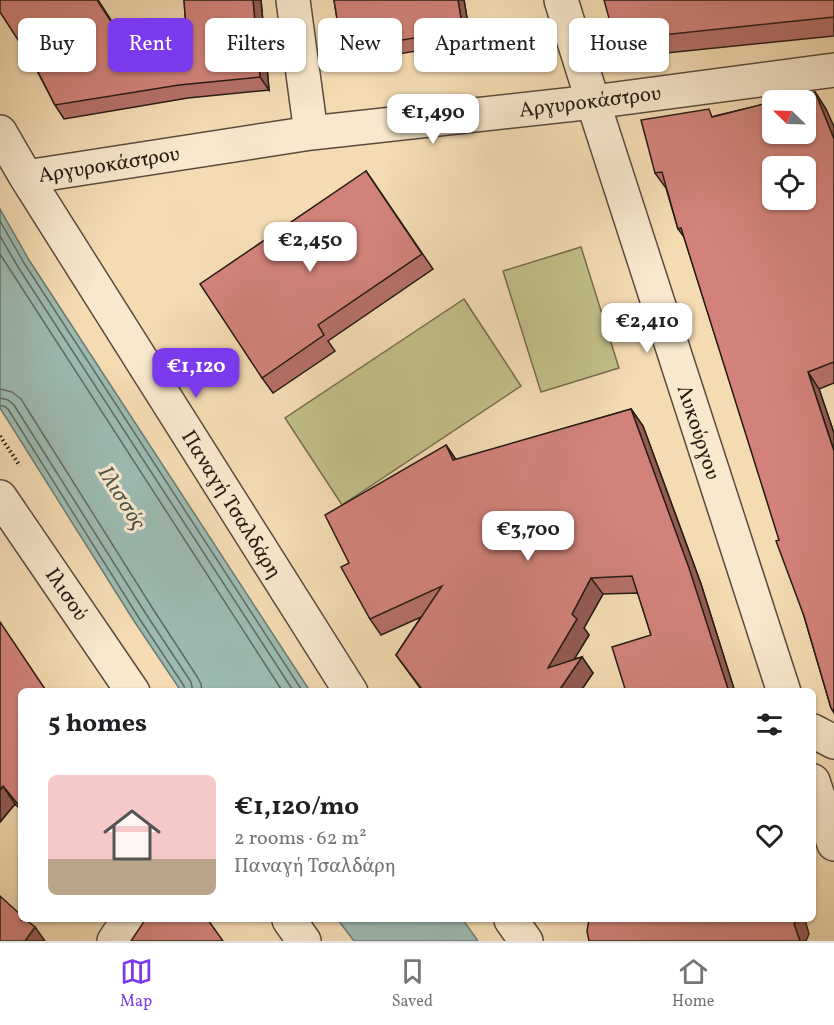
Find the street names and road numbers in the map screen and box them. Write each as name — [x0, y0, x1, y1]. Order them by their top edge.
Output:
street label: Αργυροκάστρου — [518, 79, 663, 126]
street label: Αργυροκάστρου — [36, 140, 182, 191]
street label: Λυκούργου — [669, 381, 727, 484]
street label: Παναγή Τσαλδάρη — [173, 425, 288, 585]
street label: Ιλισού — [37, 562, 94, 627]

